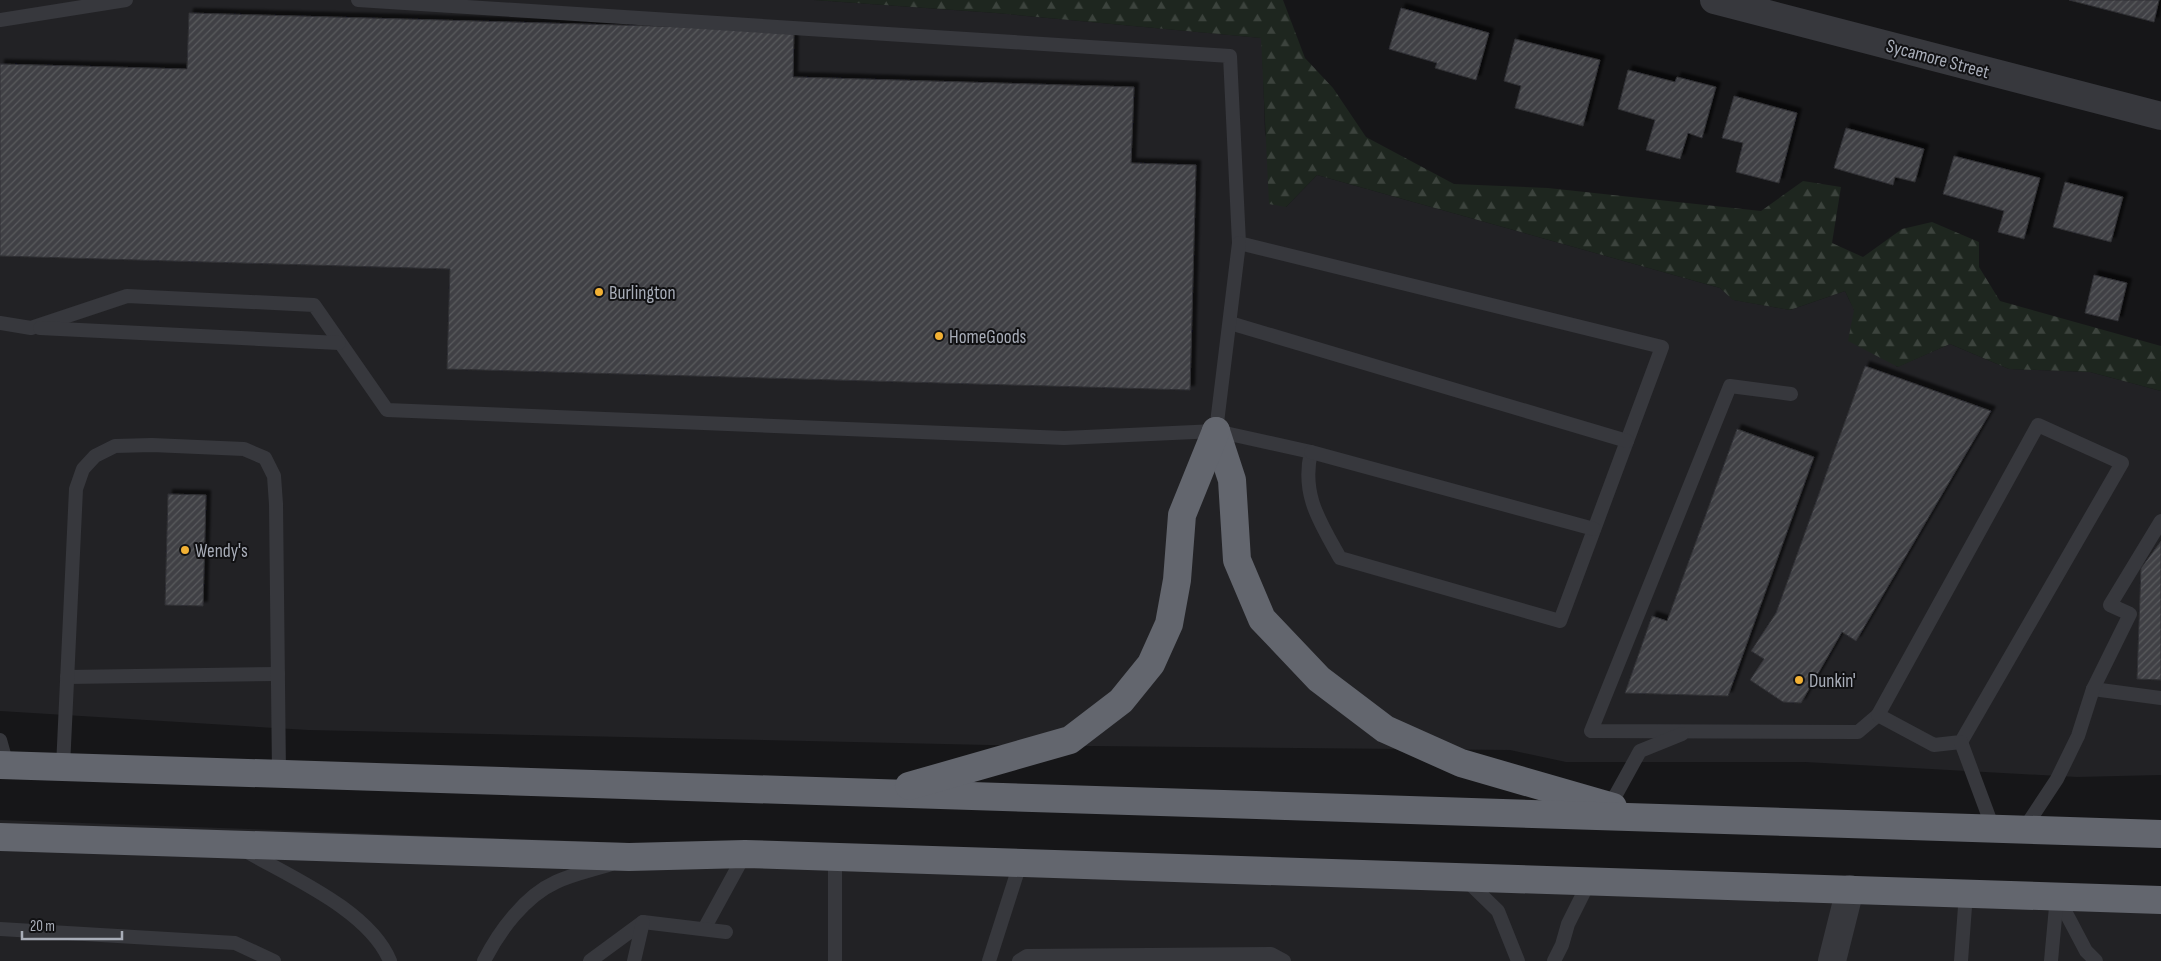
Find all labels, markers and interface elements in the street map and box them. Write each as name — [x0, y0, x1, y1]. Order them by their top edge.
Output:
street label: Sycamore Street — [1883, 35, 1992, 84]
place label: Burlington — [609, 282, 676, 305]
marker: Burlington — [593, 286, 605, 298]
place label: HomeGoods — [949, 326, 1027, 349]
marker: HomeGoods — [933, 330, 945, 342]
place label: Wendy's — [195, 540, 248, 563]
marker: Wendy's — [179, 544, 191, 556]
place label: Dunkin' — [1809, 670, 1856, 693]
marker: Dunkin' — [1793, 674, 1805, 686]
scale bar — [22, 908, 122, 940]
text: 20 m — [30, 917, 55, 936]

